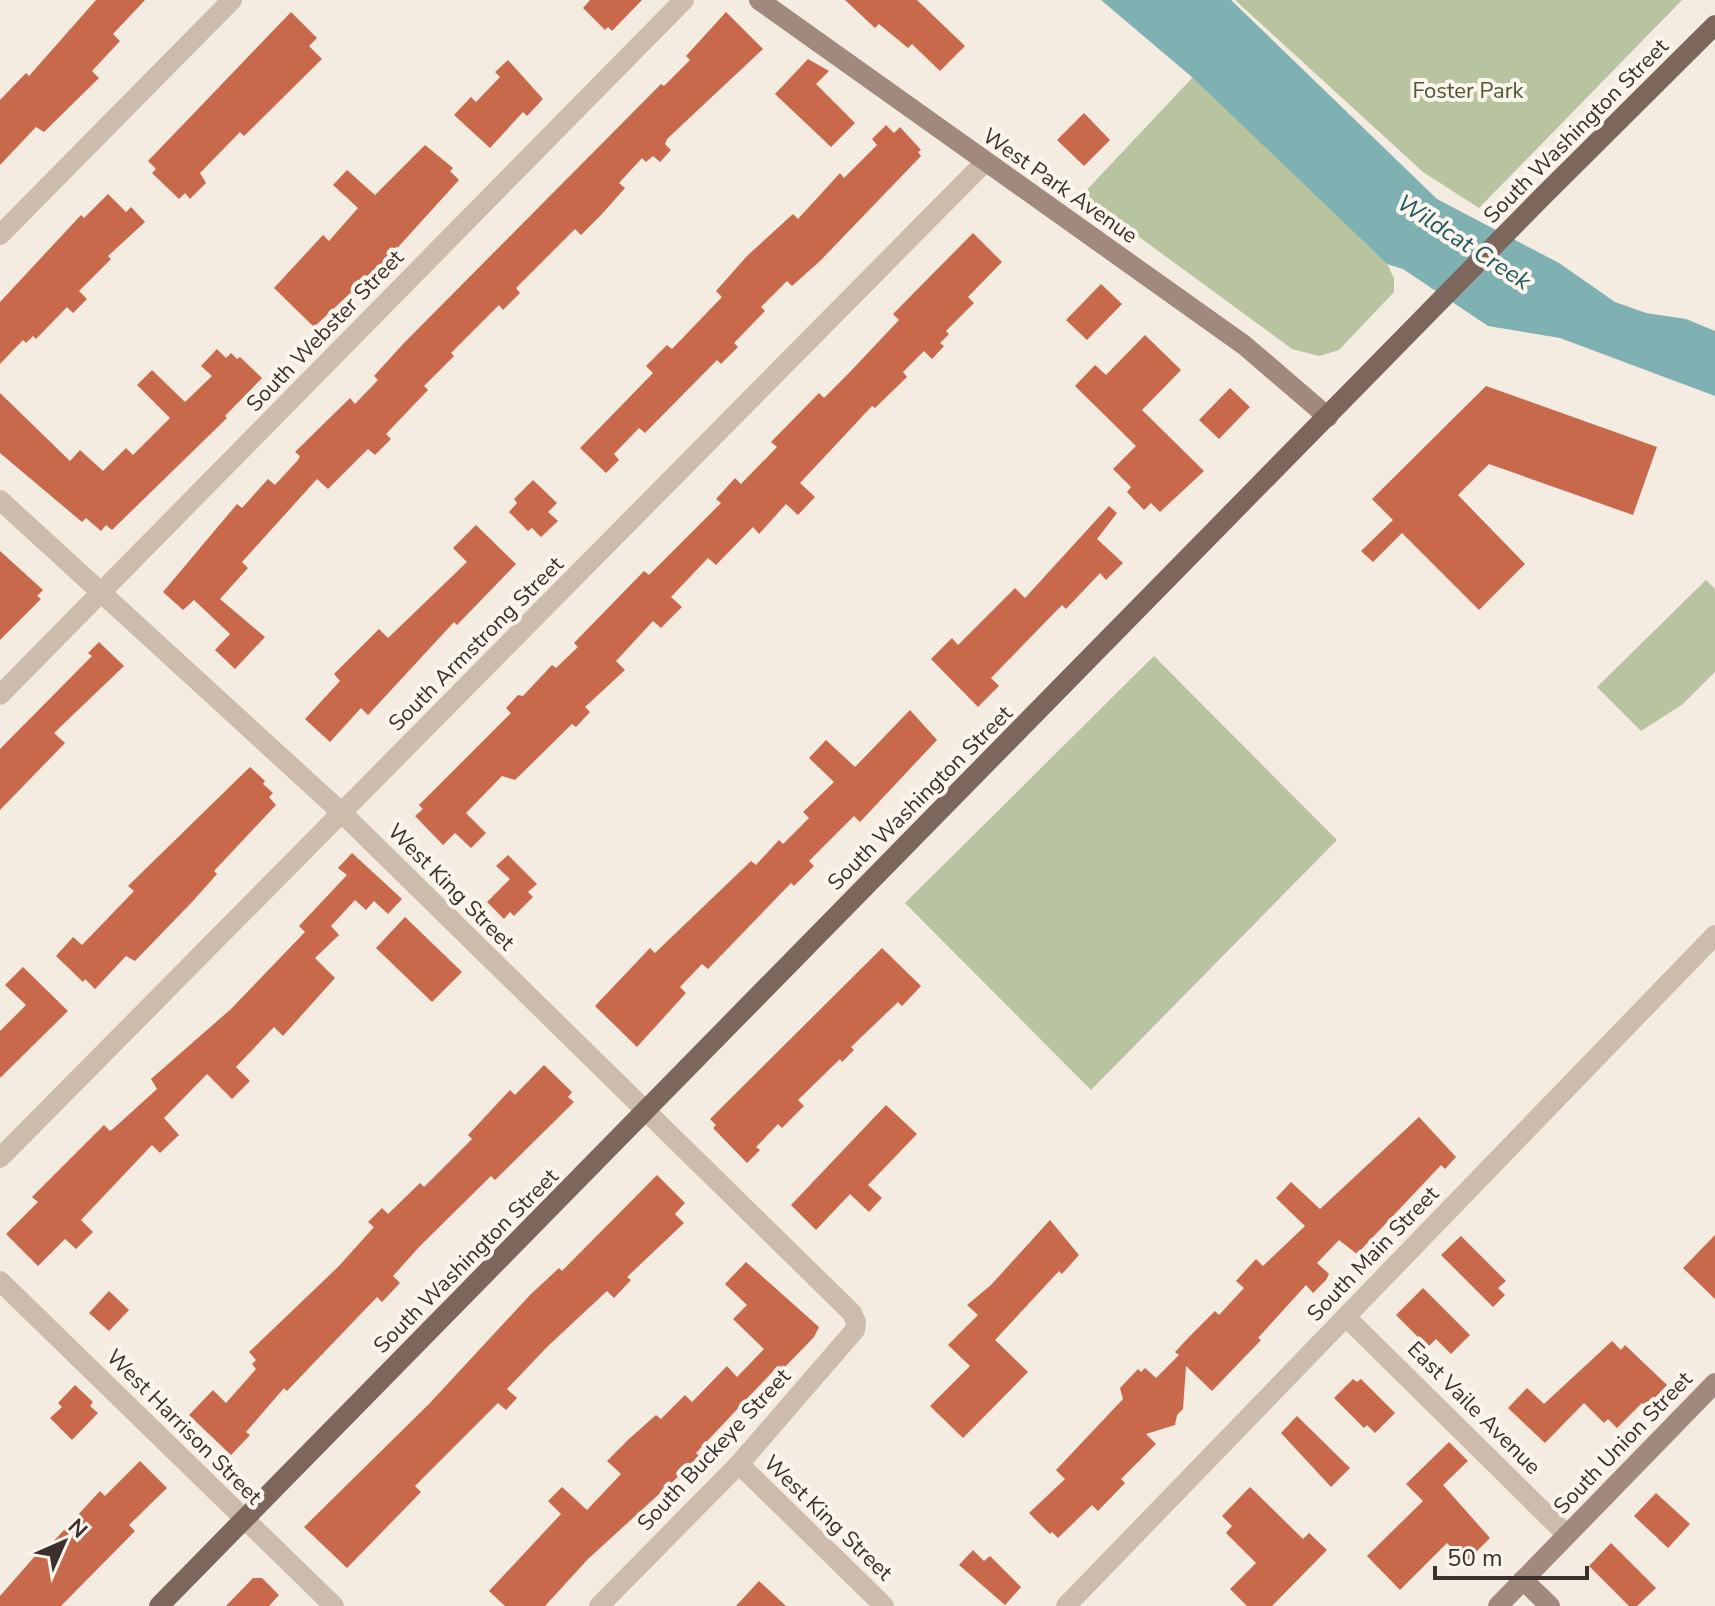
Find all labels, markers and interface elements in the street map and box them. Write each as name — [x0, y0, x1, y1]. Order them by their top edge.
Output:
street label: South Washington Street — [1477, 32, 1675, 230]
park label: Foster Park — [1412, 76, 1525, 106]
street label: West Park Avenue — [976, 121, 1144, 251]
water label: Wildcat Creek — [1391, 187, 1538, 298]
street label: South Webster Street — [240, 243, 411, 419]
street label: South Armstrong Street — [382, 550, 570, 738]
street label: South Washington Street — [821, 699, 1019, 897]
street label: West King Street — [381, 817, 521, 957]
street label: South Washington Street — [367, 1162, 565, 1360]
street label: South Main Street — [1300, 1179, 1446, 1328]
street label: East Vaile Avenue — [1401, 1335, 1547, 1481]
street label: West Harrison Street — [100, 1343, 269, 1512]
street label: South Buckeye Street — [631, 1362, 798, 1538]
street label: South Union Street — [1547, 1365, 1699, 1521]
street label: West King Street — [757, 1449, 899, 1587]
north arrow — [24, 1502, 104, 1582]
text: N — [61, 1512, 94, 1545]
scale bar — [1435, 1530, 1587, 1580]
text: 50 m — [1447, 1542, 1503, 1574]

